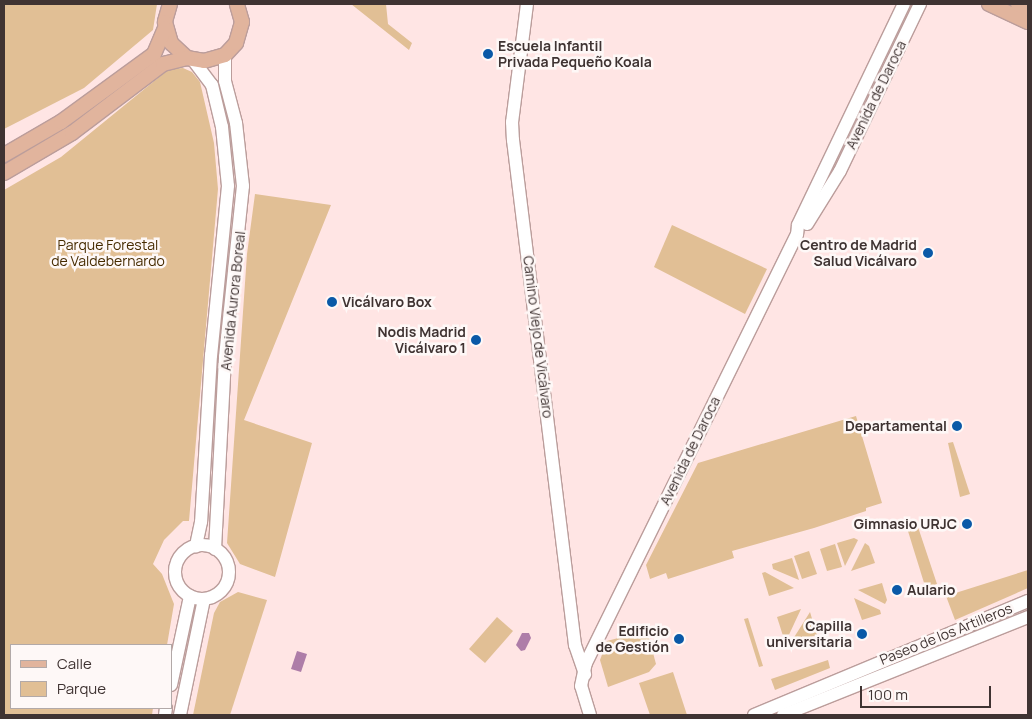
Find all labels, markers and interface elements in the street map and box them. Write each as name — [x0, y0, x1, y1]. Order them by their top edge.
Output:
place label: Escuela Infantil Privada Pequeño Koala — [498, 38, 652, 70]
street label: Avenida de Daroca — [842, 38, 910, 152]
marker: Escuela Infantil Privada Pequeño Koala — [482, 48, 494, 60]
street label: Avenida Aurora Boreal — [217, 230, 249, 372]
park label: Parque Forestal de Valdebernardo — [51, 237, 165, 270]
place label: Centro de Madrid Salud Vicálvaro — [800, 237, 917, 270]
marker: Centro de Madrid Salud Vicálvaro — [921, 246, 935, 260]
street label: Camino Viejo de Vicálvaro — [520, 255, 556, 419]
place label: Vicálvaro Box — [342, 294, 432, 310]
marker: Vicálvaro Box — [326, 296, 338, 308]
place label: Nodis Madrid Vicálvaro 1 — [378, 324, 466, 357]
marker: Nodis Madrid Vicálvaro 1 — [470, 334, 482, 346]
street label: Avenida de Daroca — [656, 394, 724, 508]
place label: Departamental — [845, 418, 947, 434]
marker: Departamental — [951, 420, 963, 432]
place label: Gimnasio URJC — [854, 516, 957, 532]
marker: Gimnasio URJC — [961, 518, 973, 530]
place label: Aulario — [907, 582, 955, 598]
marker: Aulario — [891, 584, 903, 596]
street label: Paseo de los Artilleros — [877, 600, 1015, 668]
place label: Capilla universitaria — [766, 618, 852, 650]
place label: Edificio de Gestión — [595, 623, 669, 656]
marker: Capilla universitaria — [856, 628, 868, 640]
marker: Edificio de Gestión — [673, 633, 685, 645]
legend — [10, 644, 172, 709]
text: Calle — [57, 653, 92, 674]
scale bar — [862, 676, 993, 708]
text: Parque — [57, 678, 106, 699]
text: 100 m — [868, 684, 908, 705]

